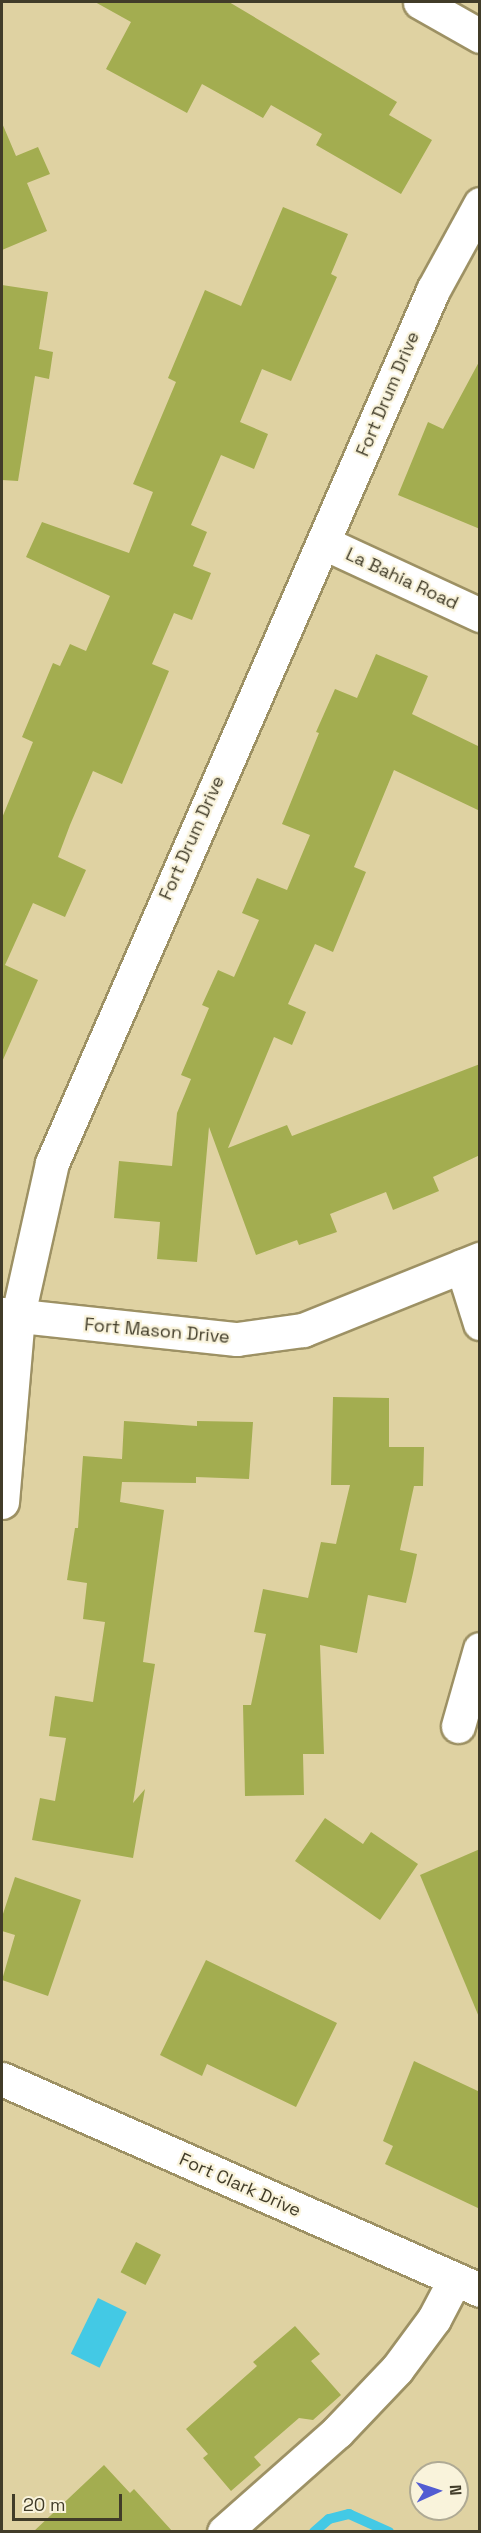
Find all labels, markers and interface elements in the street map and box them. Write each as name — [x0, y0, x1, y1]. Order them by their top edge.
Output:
street label: Fort Drum Drive — [352, 328, 424, 460]
street label: La Bahia Road — [342, 544, 462, 614]
street label: Fort Drum Drive — [155, 773, 229, 903]
street label: Fort Mason Drive — [84, 1314, 230, 1348]
street label: Fort Clark Drive — [176, 2149, 304, 2221]
north arrow — [409, 2461, 469, 2521]
scale bar — [15, 2482, 124, 2520]
text: N — [445, 2484, 466, 2496]
text: 20 m — [23, 2493, 66, 2516]

